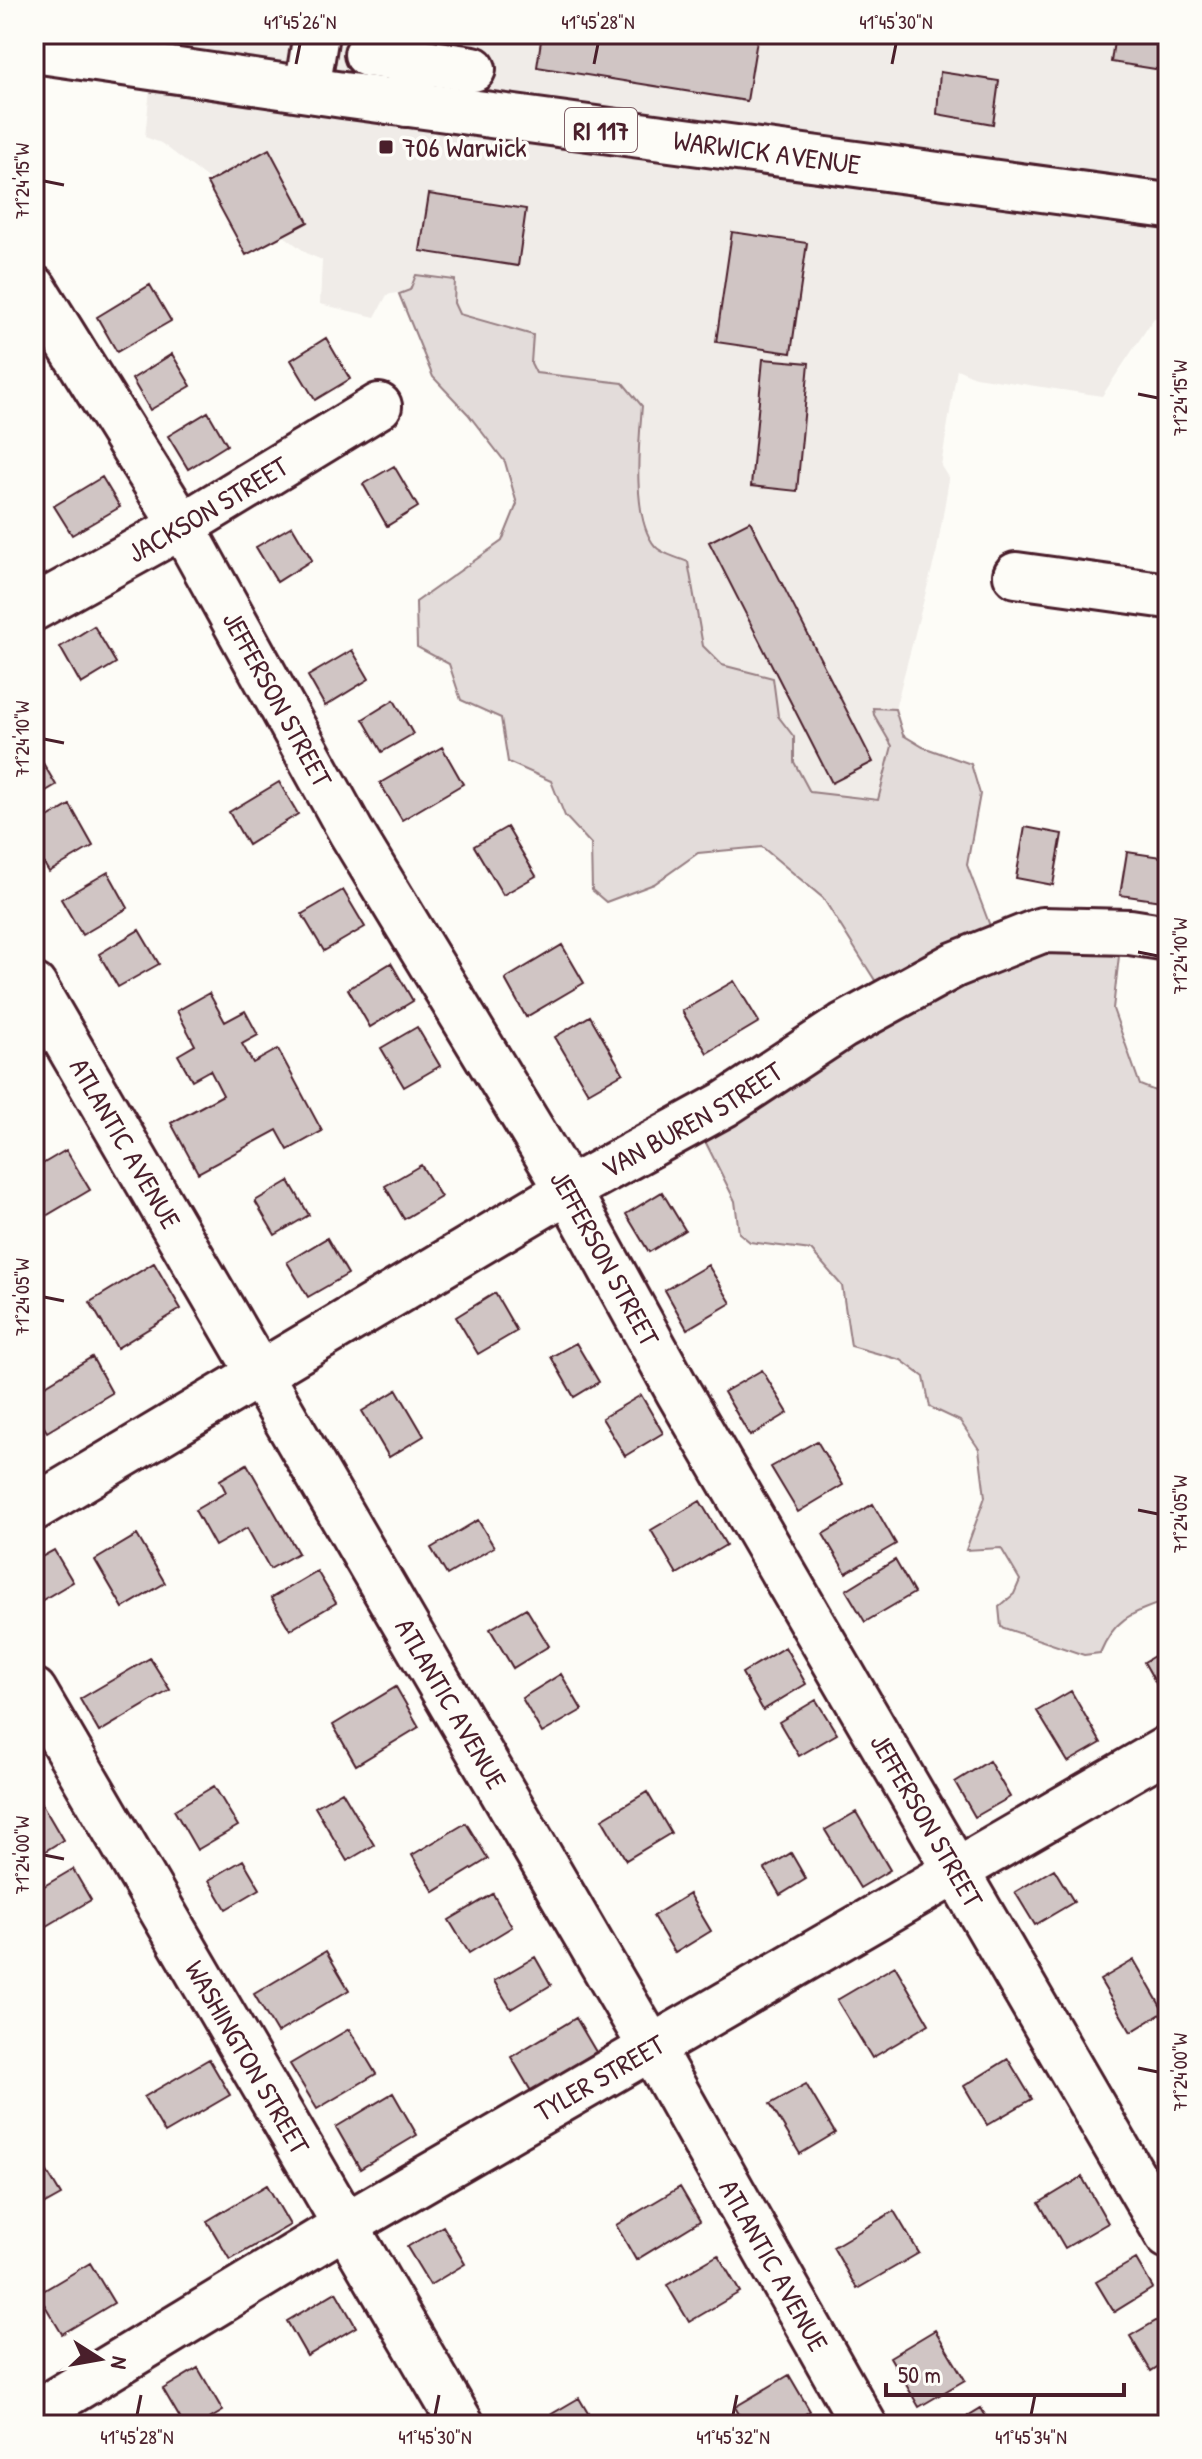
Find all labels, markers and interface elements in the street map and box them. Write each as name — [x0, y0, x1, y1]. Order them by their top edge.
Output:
text: 41°45'26"N — [264, 8, 336, 35]
text: 41°45'28"N — [561, 8, 635, 35]
text: 41°45'30"N — [859, 8, 933, 35]
road number: RI 117 — [565, 108, 637, 152]
street label: WARWICK AVENUE — [671, 121, 863, 183]
place label: 706 Warwick — [402, 128, 527, 166]
marker: 706 Warwick — [377, 138, 395, 156]
text: 71°24'15"W — [8, 142, 35, 219]
text: 71°24'15"W — [1166, 359, 1193, 436]
street label: JACKSON STREET — [121, 446, 296, 571]
street label: JEFFERSON STREET — [214, 604, 342, 795]
text: 71°24'10"W — [8, 700, 35, 777]
text: 71°24'10"W — [1166, 917, 1193, 994]
street label: ATLANTIC AVENUE — [61, 1051, 190, 1236]
street label: VAN BUREN STREET — [595, 1052, 791, 1187]
street label: JEFFERSON STREET — [541, 1163, 669, 1354]
text: 71°24'05"W — [8, 1257, 35, 1336]
text: 71°24'05"W — [1166, 1474, 1193, 1553]
street label: ATLANTIC AVENUE — [387, 1611, 516, 1796]
street label: JEFFERSON STREET — [862, 1726, 993, 1915]
text: 71°24'00"W — [8, 1815, 35, 1894]
street label: WASHINGTON STREET — [176, 1953, 319, 2162]
street label: TYLER STREET — [528, 2025, 672, 2130]
text: 71°24'00"W — [1166, 2032, 1193, 2111]
street label: ATLANTIC AVENUE — [710, 2173, 838, 2358]
north arrow — [60, 2319, 140, 2399]
scale bar — [886, 2347, 1124, 2397]
text: N — [104, 2354, 135, 2372]
text: 50 m — [898, 2358, 941, 2390]
text: 41°45'28"N — [100, 2423, 174, 2450]
text: 41°45'30"N — [398, 2423, 472, 2450]
text: 41°45'32"N — [696, 2423, 770, 2450]
text: 41°45'34"N — [995, 2423, 1067, 2450]

